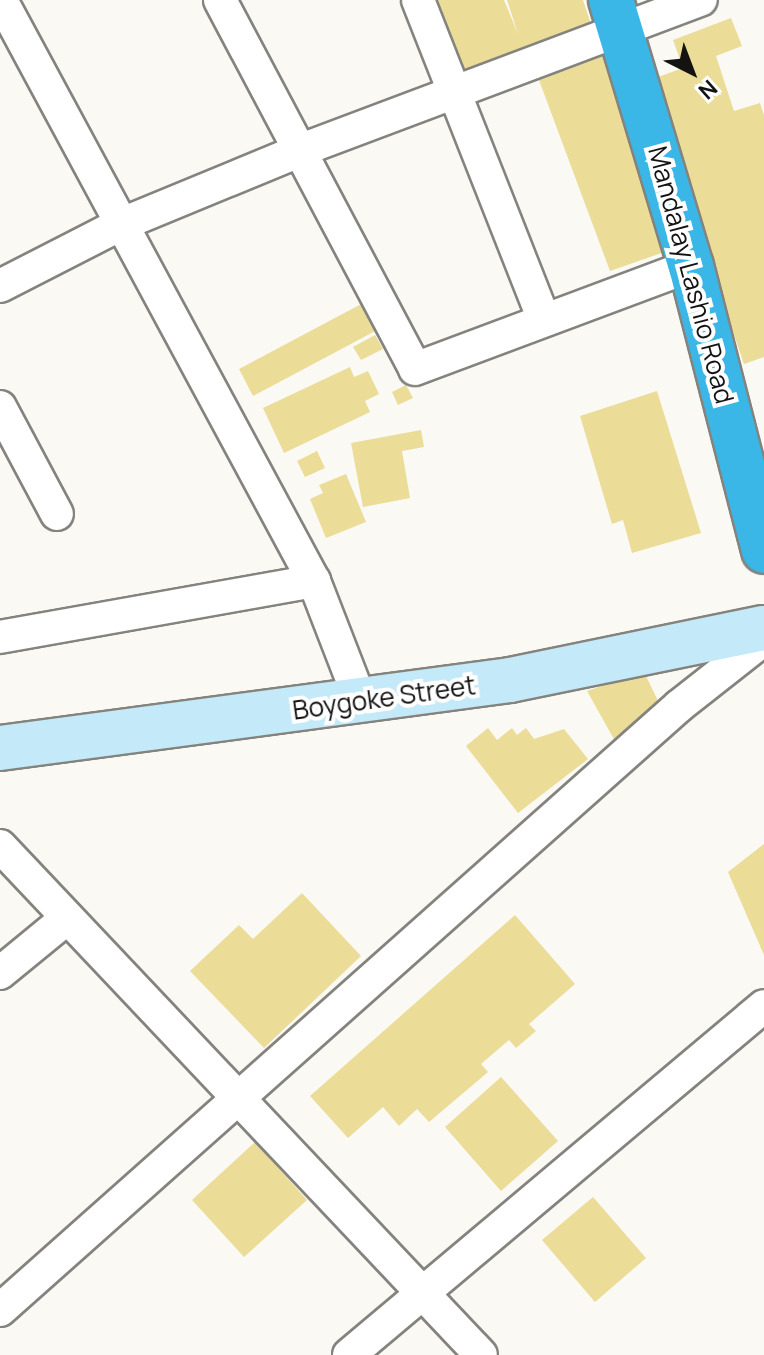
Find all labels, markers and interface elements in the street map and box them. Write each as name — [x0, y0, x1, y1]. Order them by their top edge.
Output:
north arrow — [652, 32, 732, 112]
text: N — [692, 73, 724, 106]
street label: Mandalay Lashio Road — [642, 143, 740, 407]
street label: Boygoke Street — [291, 670, 477, 726]

